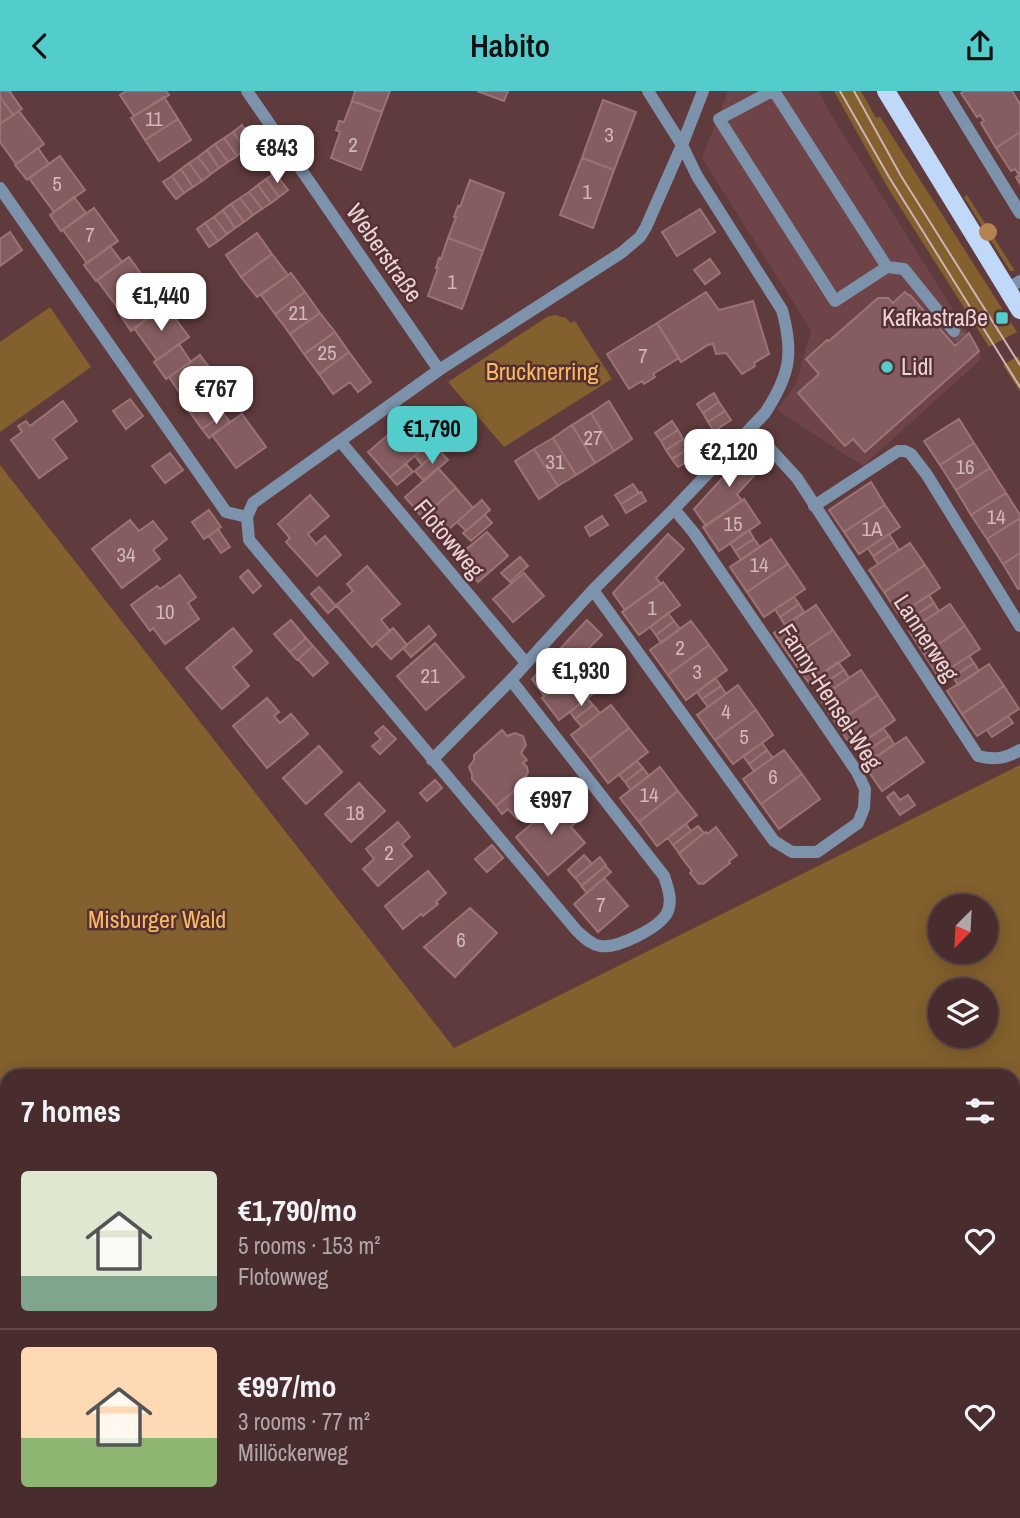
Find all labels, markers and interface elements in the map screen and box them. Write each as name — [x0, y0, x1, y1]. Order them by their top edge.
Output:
text: Habito — [470, 24, 550, 67]
icon: back — [21, 27, 59, 65]
icon: share — [961, 27, 999, 65]
house number: 11 — [145, 104, 163, 133]
house number: 3 — [604, 120, 614, 149]
pin: €843 — [236, 125, 318, 185]
house number: 2 — [348, 130, 358, 159]
text: €843 — [256, 132, 298, 163]
house number: 5 — [52, 169, 62, 198]
house number: 1 — [582, 177, 592, 206]
street label: Weberstraße — [339, 197, 430, 308]
house number: 7 — [85, 220, 95, 249]
house number: 1 — [447, 267, 457, 296]
pin: €1,440 — [104, 273, 218, 333]
text: €1,440 — [132, 280, 190, 311]
house number: 21 — [288, 298, 308, 327]
place label: Kafkastraße — [882, 301, 988, 333]
marker: Kafkastraße — [994, 310, 1010, 326]
house number: 25 — [317, 338, 337, 367]
house number: 7 — [638, 341, 648, 370]
place label: Lidl — [901, 350, 933, 382]
park label: Brucknerring — [486, 355, 598, 387]
marker: Lidl — [879, 359, 895, 375]
pin: €767 — [175, 367, 257, 426]
text: €767 — [195, 373, 237, 404]
pin: €1,790 — [375, 407, 489, 466]
text: €1,790 — [403, 413, 461, 444]
house number: 27 — [583, 423, 603, 452]
pin: €2,120 — [672, 429, 786, 489]
text: €2,120 — [700, 436, 758, 467]
house number: 31 — [545, 447, 565, 476]
house number: 16 — [955, 452, 975, 481]
street label: Flotowweg — [407, 492, 492, 585]
house number: 14 — [986, 502, 1006, 531]
house number: 15 — [723, 509, 743, 538]
house number: 1A — [861, 514, 883, 543]
house number: 34 — [116, 540, 136, 569]
house number: 14 — [749, 550, 769, 579]
street label: Lannerweg — [887, 588, 967, 687]
house number: 1 — [647, 593, 657, 622]
house number: 10 — [155, 597, 175, 626]
street label: Fanny-Hensel-Weg — [772, 617, 890, 776]
house number: 2 — [675, 633, 685, 662]
pin: €1,930 — [524, 649, 638, 708]
text: €1,930 — [552, 655, 610, 686]
house number: 3 — [692, 657, 702, 686]
house number: 21 — [420, 661, 440, 690]
house number: 4 — [721, 697, 731, 726]
house number: 5 — [739, 722, 749, 751]
house number: 6 — [768, 762, 778, 791]
pin: €997 — [510, 777, 592, 837]
house number: 14 — [639, 780, 659, 809]
text: €997 — [530, 784, 572, 815]
house number: 18 — [345, 798, 365, 827]
house number: 2 — [384, 838, 394, 867]
house number: 7 — [596, 890, 606, 919]
north arrow — [928, 894, 998, 964]
map controls — [928, 894, 998, 1048]
park label: Misburger Wald — [88, 903, 226, 935]
house number: 6 — [456, 925, 466, 954]
button: layers — [928, 978, 998, 1048]
text: 7 homes — [21, 1091, 121, 1131]
icon: filters — [961, 1092, 999, 1130]
text: €1,790/mo — [238, 1190, 357, 1230]
icon: home — [77, 1199, 161, 1283]
icon: heart — [961, 1222, 999, 1260]
text: 5 rooms · 153 m² — [238, 1230, 381, 1261]
text: Flotowweg — [238, 1261, 328, 1292]
text: €997/mo — [238, 1366, 336, 1406]
icon: home — [77, 1375, 161, 1459]
icon: heart — [961, 1398, 999, 1436]
text: 3 rooms · 77 m² — [238, 1406, 370, 1437]
text: Millöckerweg — [238, 1437, 348, 1468]

